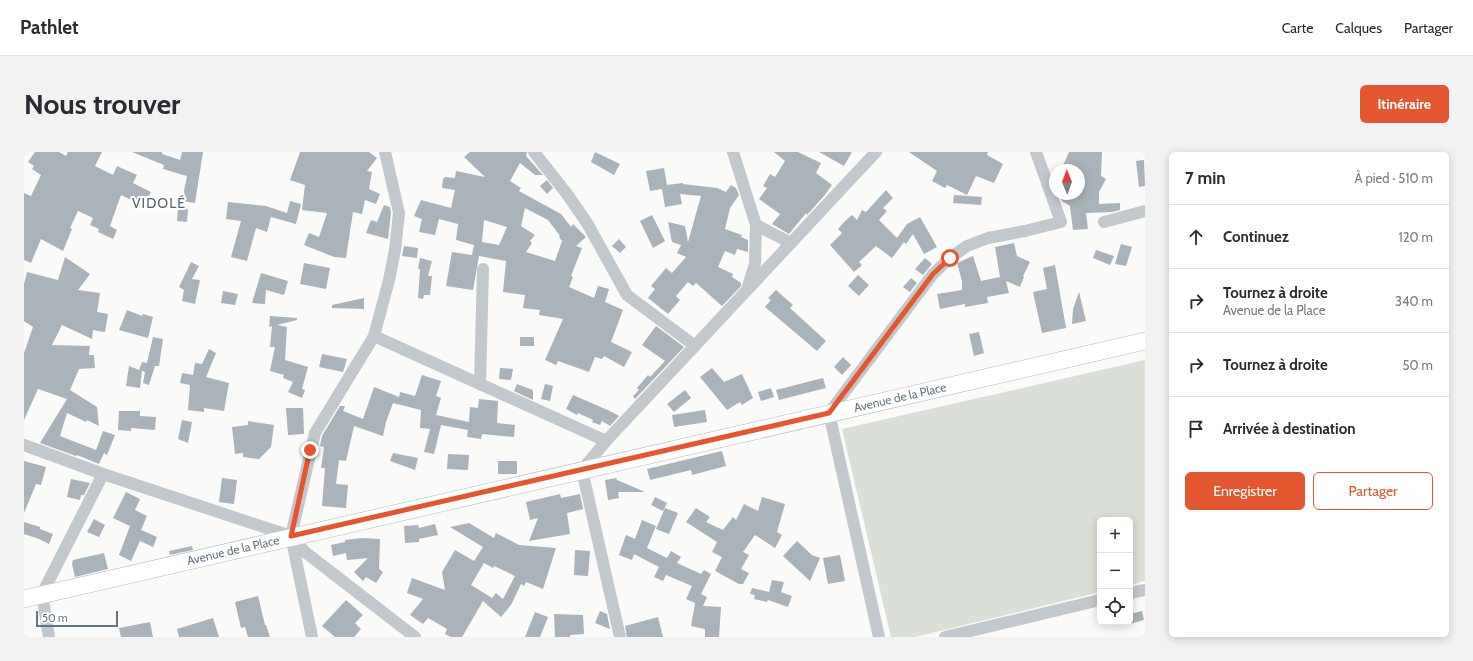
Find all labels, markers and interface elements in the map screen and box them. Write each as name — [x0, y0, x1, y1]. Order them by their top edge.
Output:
text: Pathlet — [20, 16, 79, 39]
text: Carte — [1282, 19, 1313, 37]
text: Calques — [1335, 19, 1382, 37]
text: Partager — [1404, 19, 1453, 37]
button: Itinéraire — [1360, 85, 1449, 123]
text: Nous trouver — [24, 87, 180, 121]
north arrow — [1049, 164, 1085, 200]
text: 7 min — [1185, 168, 1226, 188]
text: À pied · 510 m — [1355, 170, 1433, 186]
district label: VIDOLÉ — [132, 194, 186, 212]
icon: ahead — [1185, 226, 1207, 248]
text: Continuez — [1223, 228, 1289, 246]
text: 120 m — [1399, 229, 1433, 245]
route start — [941, 249, 959, 267]
text: Tournez à droite — [1223, 284, 1328, 302]
icon: right — [1185, 290, 1207, 312]
text: 340 m — [1395, 293, 1433, 309]
text: Avenue de la Place — [1223, 302, 1325, 318]
icon: right — [1185, 354, 1207, 376]
text: Tournez à droite — [1223, 356, 1328, 374]
text: 50 m — [1403, 357, 1433, 373]
street label: Avenue de la Place — [852, 379, 948, 415]
icon: arrive — [1185, 418, 1207, 440]
text: Arrivée à destination — [1223, 420, 1355, 438]
route end — [301, 441, 319, 459]
button: Enregistrer — [1185, 472, 1305, 510]
button: Partager — [1313, 472, 1433, 510]
map controls — [1097, 517, 1133, 625]
button: + — [1097, 517, 1133, 553]
street label: Avenue de la Place — [185, 532, 281, 568]
button: − — [1097, 553, 1133, 589]
button: locate — [1097, 589, 1133, 625]
scale bar — [36, 609, 118, 628]
text: 50 m — [42, 611, 68, 625]

